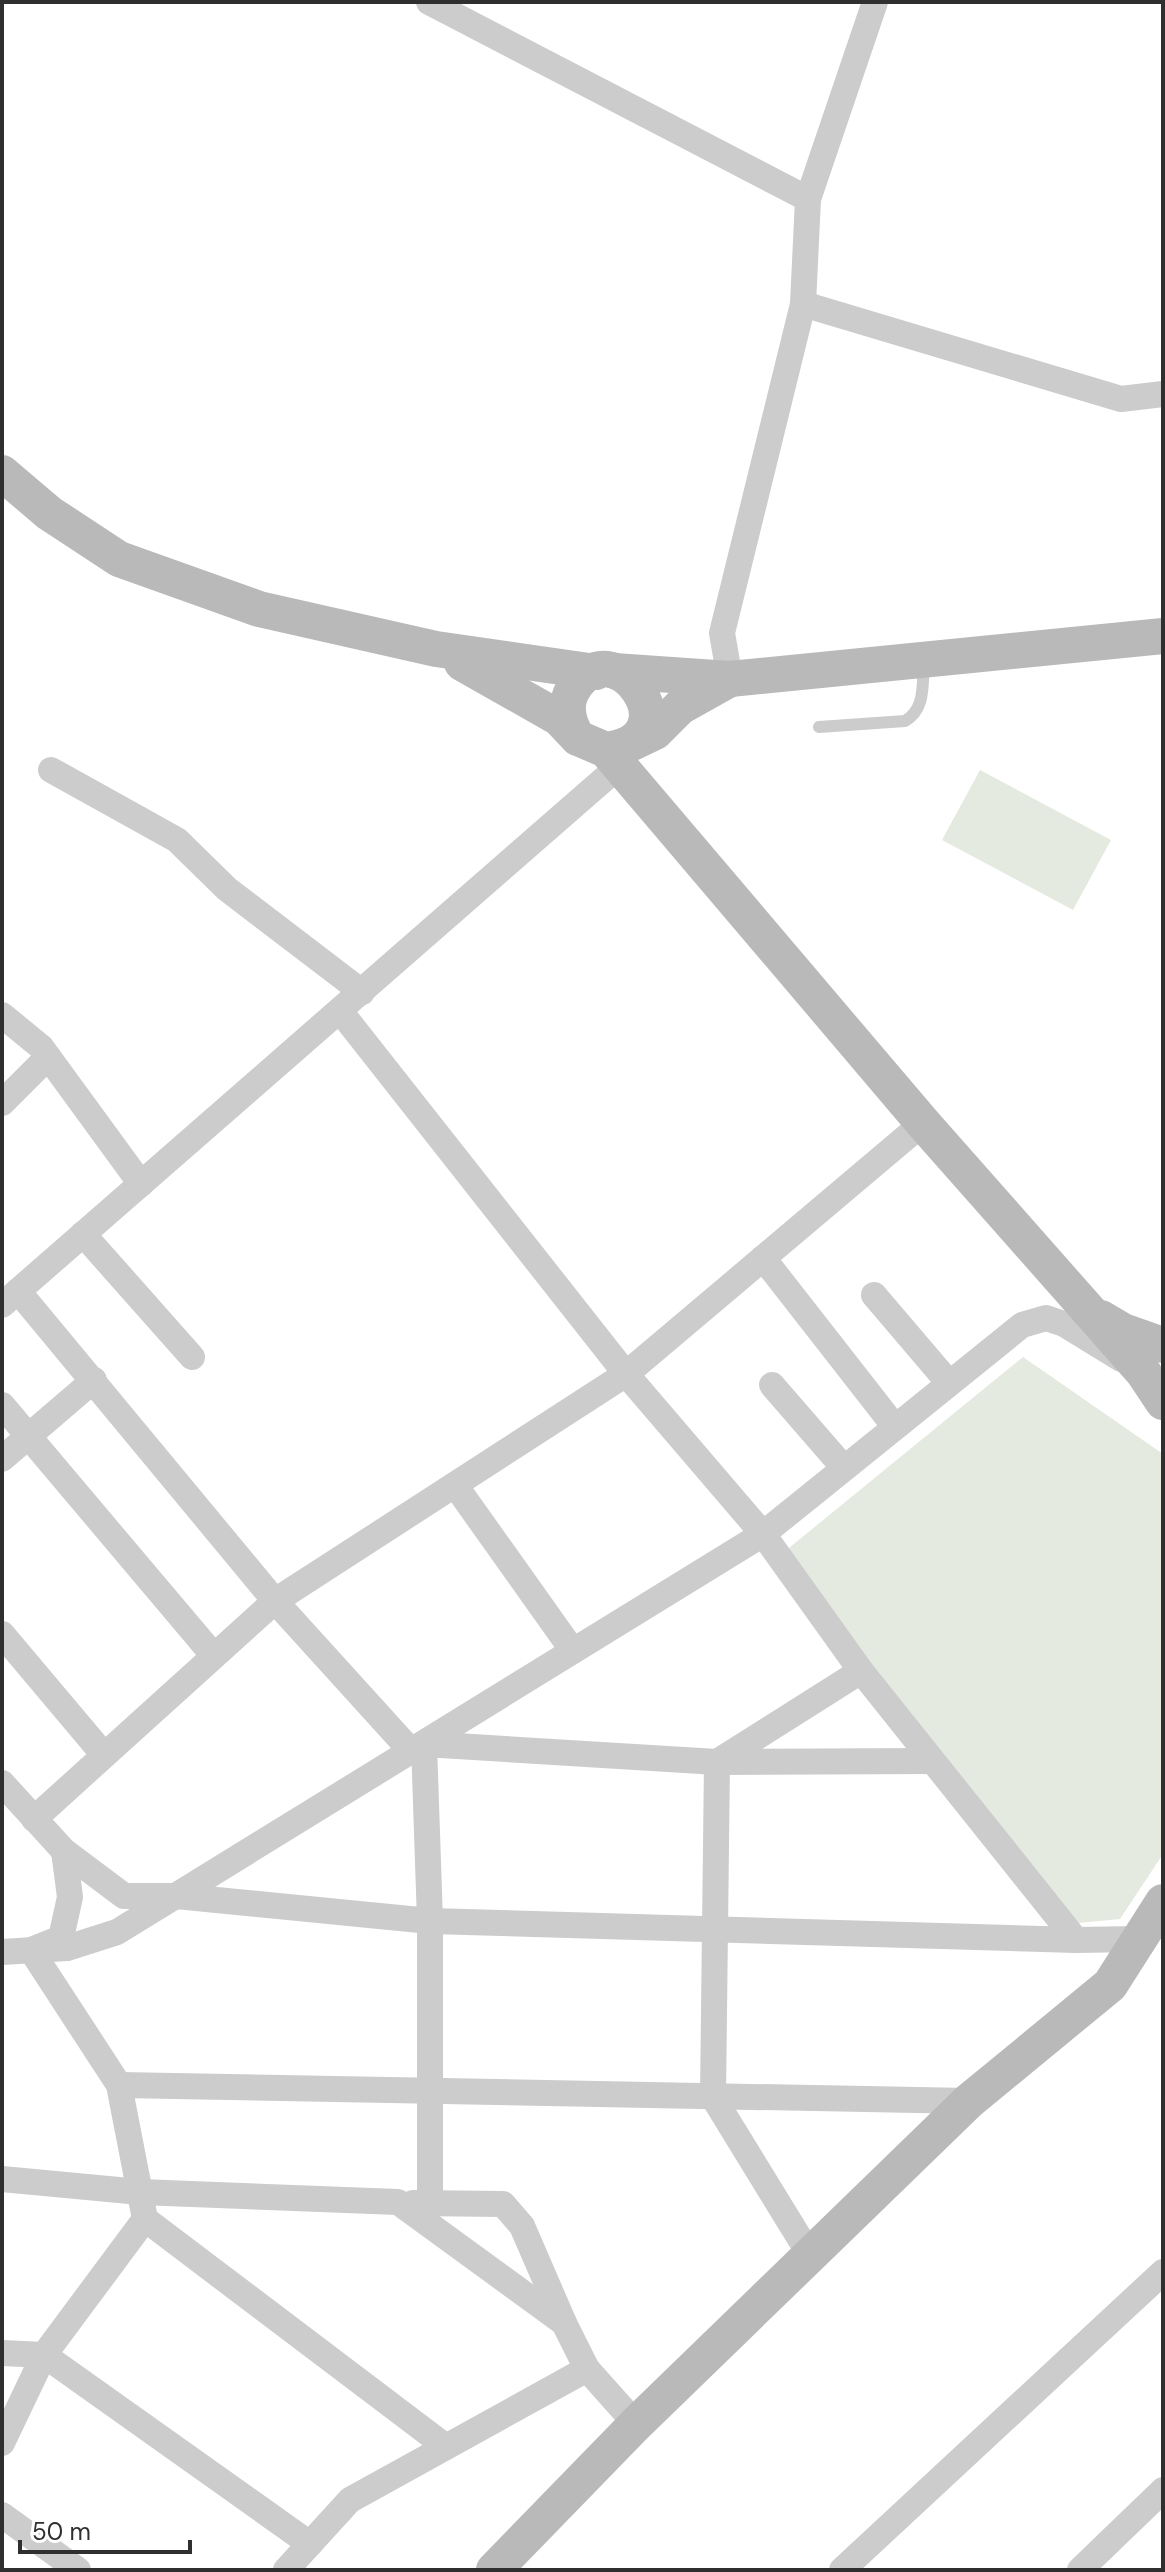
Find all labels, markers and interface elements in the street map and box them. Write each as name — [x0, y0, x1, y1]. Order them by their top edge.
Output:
scale bar — [20, 2504, 190, 2554]
text: 50 m — [32, 2516, 91, 2547]

